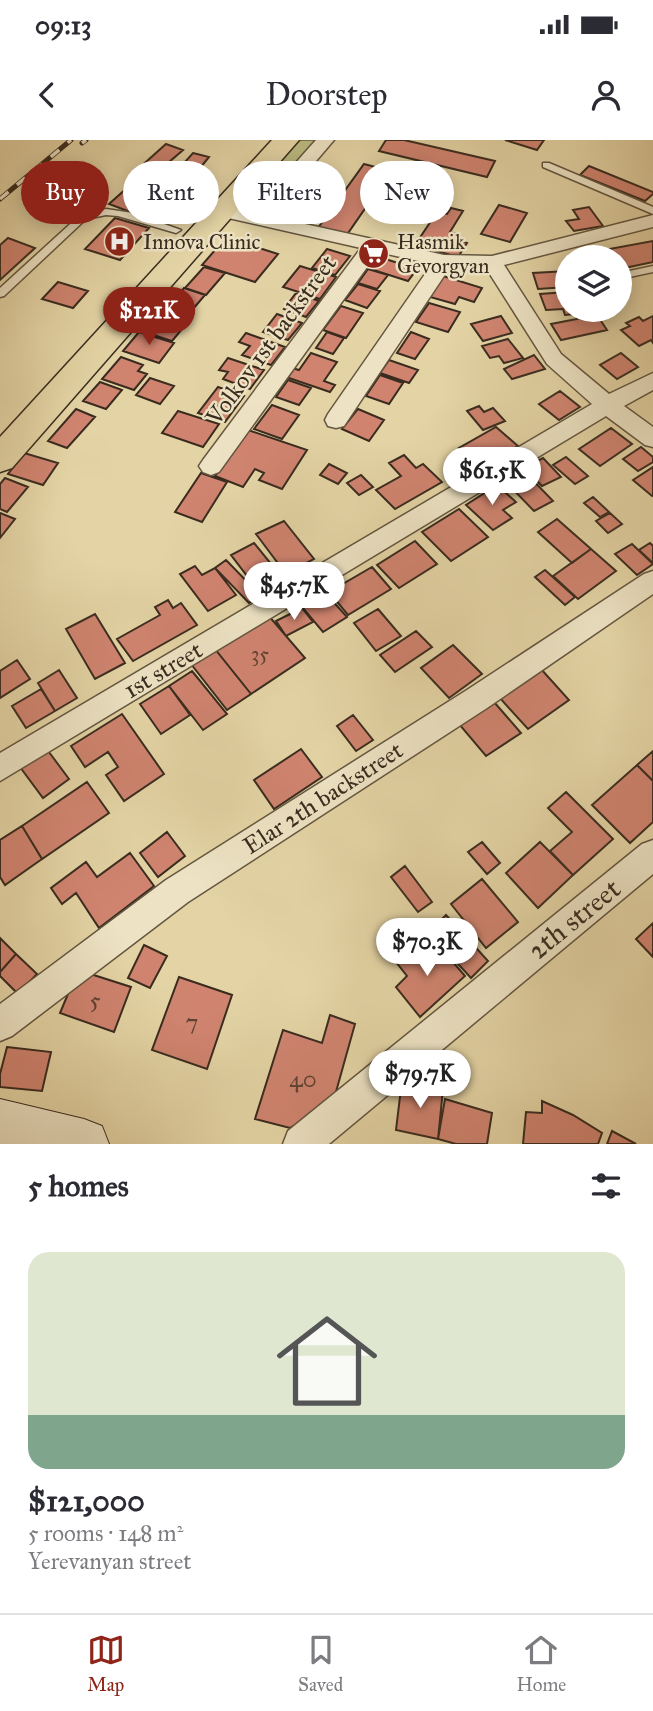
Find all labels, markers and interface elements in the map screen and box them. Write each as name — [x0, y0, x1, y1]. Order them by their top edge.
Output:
text: 09:13 — [35, 9, 91, 41]
text: Doorstep — [265, 75, 388, 114]
icon: back — [28, 76, 66, 114]
icon: person — [587, 76, 625, 114]
chip: Buy — [21, 161, 109, 224]
chip: Rent — [123, 161, 219, 224]
chip: Filters — [233, 161, 346, 224]
chip: New — [360, 161, 454, 224]
hospital icon: Innova Clinic — [103, 225, 137, 259]
place label: Innova Clinic — [143, 229, 261, 255]
place label: Hasmik Gevorgyan — [397, 229, 489, 279]
supermarket icon: Hasmik Gevorgyan — [357, 237, 391, 271]
map controls — [555, 245, 632, 322]
button: layers — [555, 245, 632, 322]
street label: Volkov 1st backstreet — [199, 249, 343, 432]
pin: $121K — [100, 288, 198, 347]
text: $121K — [119, 296, 179, 324]
pin: $61.5K — [435, 448, 549, 507]
text: $61.5K — [459, 456, 525, 484]
pin: $45.7K — [237, 562, 351, 622]
text: $45.7K — [260, 571, 328, 599]
street label: 1st street — [118, 635, 208, 705]
house number: 35 — [251, 641, 269, 667]
street label: Elar 2th backstreet — [237, 735, 409, 861]
street label: 2th street — [521, 871, 627, 967]
pin: $70.3K — [370, 918, 484, 978]
text: $70.3K — [392, 927, 462, 955]
house number: 5 — [89, 985, 101, 1015]
house number: 7 — [186, 1007, 198, 1037]
pin: $79.7K — [363, 1051, 477, 1110]
text: $79.7K — [385, 1059, 455, 1087]
house number: 40 — [289, 1064, 317, 1094]
icon: filters — [587, 1167, 625, 1205]
text: 5 homes — [28, 1168, 129, 1204]
icon: home — [264, 1298, 390, 1424]
text: $121,000 — [28, 1483, 145, 1519]
text: 5 rooms · 148 m² — [28, 1519, 183, 1547]
text: Yerevanyan street — [28, 1547, 191, 1575]
tab: Map — [87, 1631, 125, 1696]
tab: Saved — [298, 1631, 343, 1696]
tab: Home — [517, 1631, 566, 1696]

